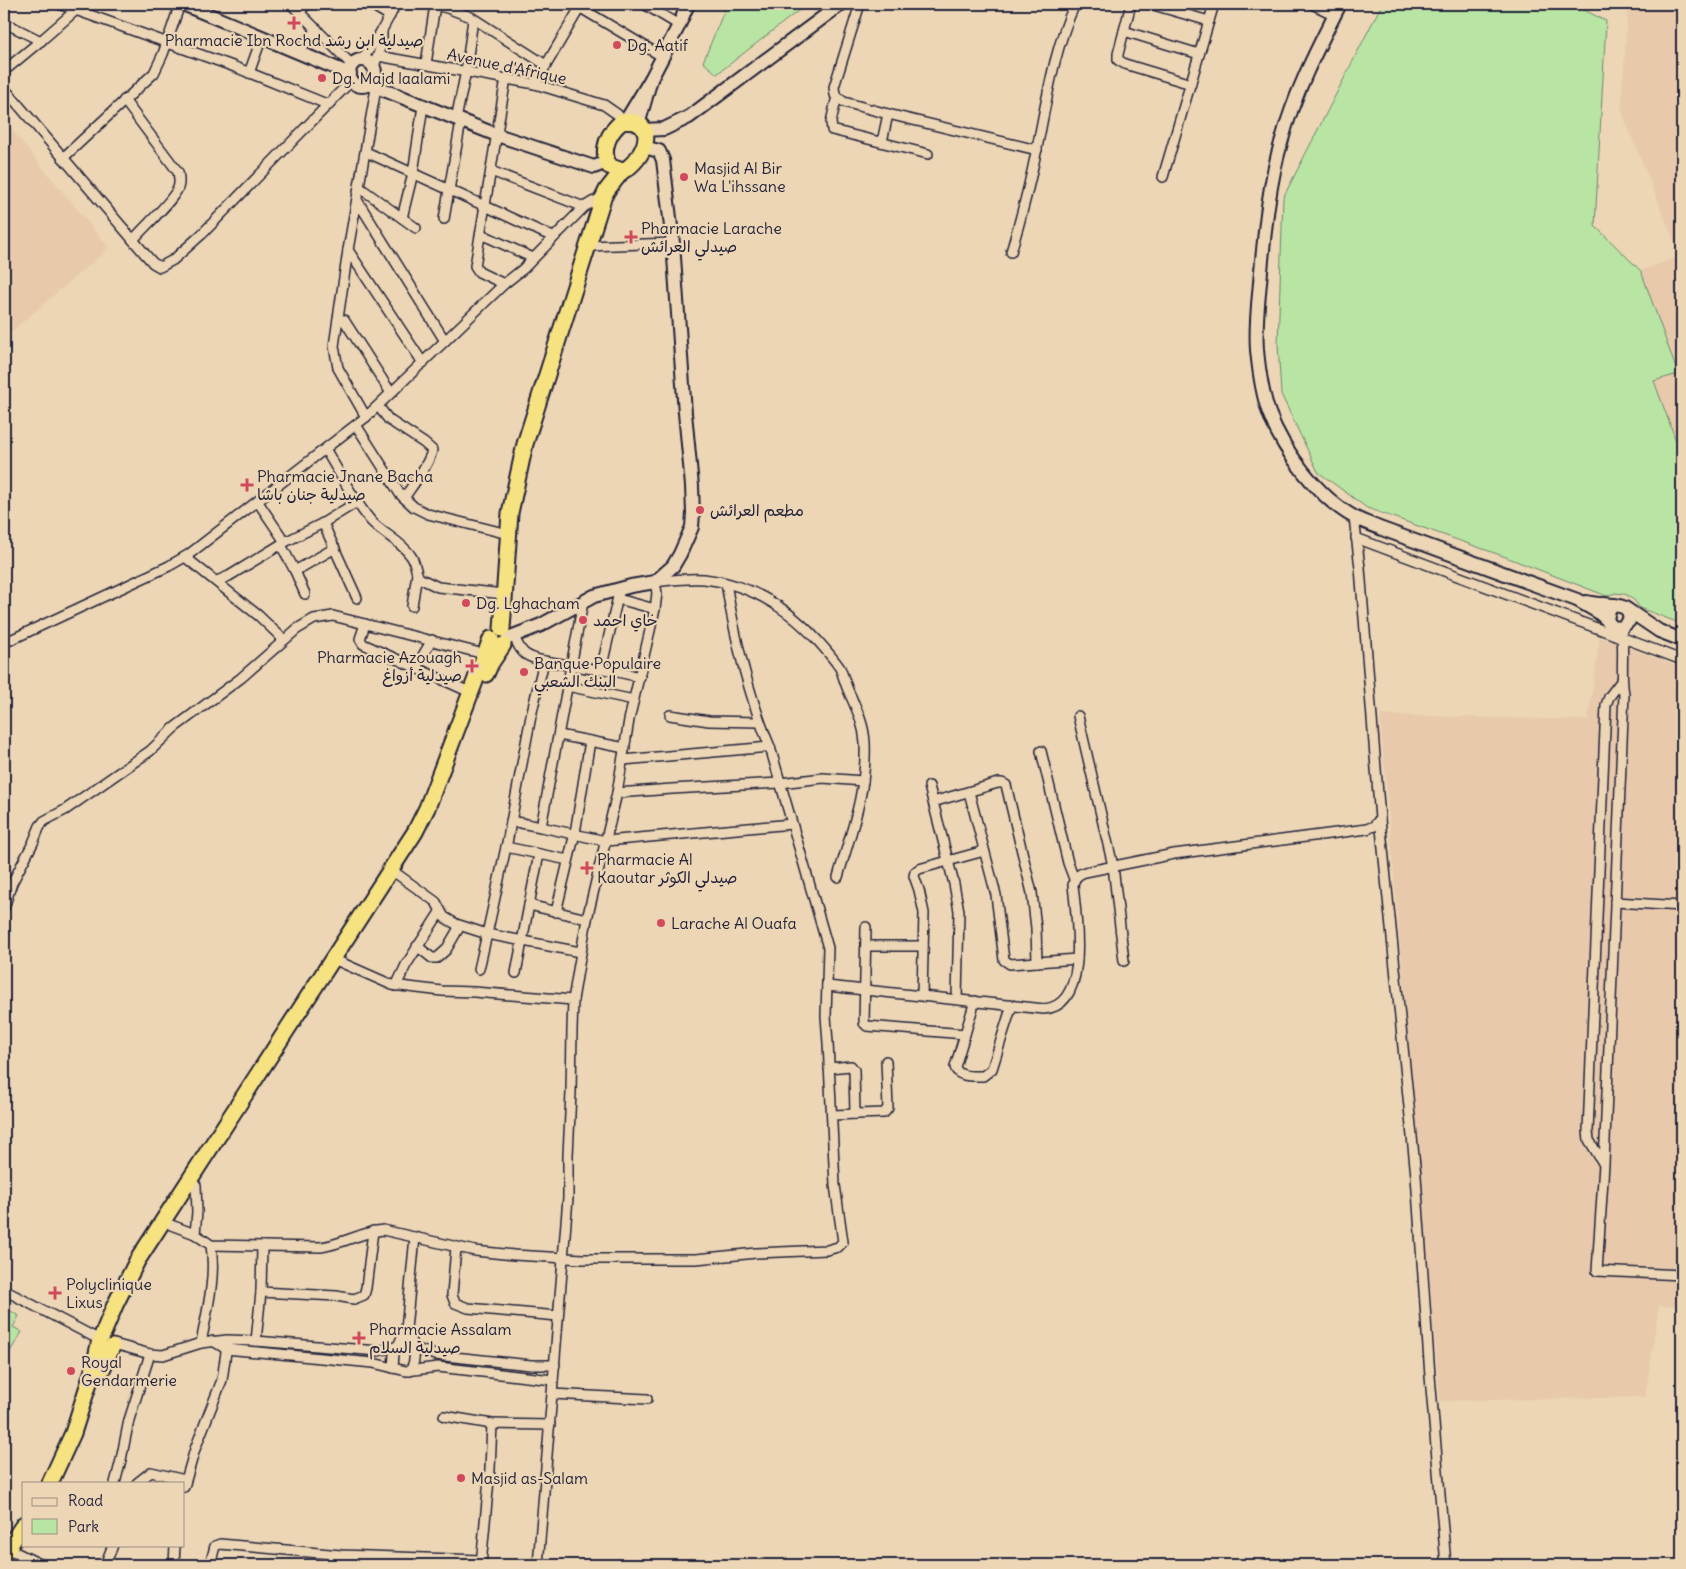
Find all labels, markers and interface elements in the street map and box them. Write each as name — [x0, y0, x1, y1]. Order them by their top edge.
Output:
marker: Pharmacie Ibn Rochd صيدلية ابن رشد — [288, 17, 300, 29]
place label: Pharmacie Ibn Rochd صيدلية ابن رشد — [165, 30, 423, 50]
place label: Dg. Aatif — [627, 35, 689, 55]
marker: Dg. Aatif — [611, 39, 623, 51]
street label: Avenue d'Afrique — [445, 44, 569, 88]
place label: Dg. Majd laalami — [332, 68, 450, 88]
marker: Dg. Majd laalami — [316, 72, 328, 84]
place label: Masjid Al Bir Wa L'ihssane — [694, 158, 786, 196]
marker: Masjid Al Bir Wa L'ihssane — [678, 171, 690, 183]
place label: Pharmacie Larache صيدلي العرائش — [641, 218, 782, 261]
marker: Pharmacie Larache صيدلي العرائش — [625, 231, 637, 243]
place label: Pharmacie Jnane Bacha صيدلية جنان باشا — [257, 466, 433, 504]
marker: Pharmacie Jnane Bacha صيدلية جنان باشا — [241, 479, 253, 491]
place label: مطعم العرائش — [710, 500, 804, 523]
marker: مطعم العرائش — [694, 504, 706, 516]
place label: Dg. Lghacham — [476, 593, 580, 613]
marker: Dg. Lghacham — [460, 597, 472, 609]
place label: خاي احمد — [593, 610, 658, 632]
marker: خاي احمد — [577, 614, 589, 626]
place label: Pharmacie Azouagh صيدلية أزواغ — [317, 647, 462, 687]
place label: Banque Populaire البنك الشعبي — [534, 653, 661, 696]
marker: Pharmacie Azouagh صيدلية أزواغ — [466, 660, 478, 672]
marker: Banque Populaire البنك الشعبي — [518, 666, 530, 678]
place label: Pharmacie Al Kaoutar صيدلي الكوثر — [597, 849, 737, 892]
marker: Pharmacie Al Kaoutar صيدلي الكوثر — [581, 862, 593, 874]
place label: Larache Al Ouafa — [671, 913, 797, 933]
marker: Larache Al Ouafa — [655, 917, 667, 929]
place label: Polyclinique Lixus — [66, 1274, 152, 1312]
marker: Polyclinique Lixus — [48, 1286, 62, 1300]
place label: Pharmacie Assalam صيدلية السلام — [369, 1319, 511, 1360]
marker: Pharmacie Assalam صيدلية السلام — [353, 1332, 365, 1344]
place label: Royal Gendarmerie — [81, 1352, 177, 1390]
marker: Royal Gendarmerie — [65, 1365, 77, 1377]
place label: Masjid as-Salam — [471, 1468, 588, 1488]
marker: Masjid as-Salam — [455, 1472, 467, 1484]
legend — [22, 1482, 185, 1546]
text: Road — [68, 1491, 103, 1510]
text: Park — [68, 1517, 99, 1536]

